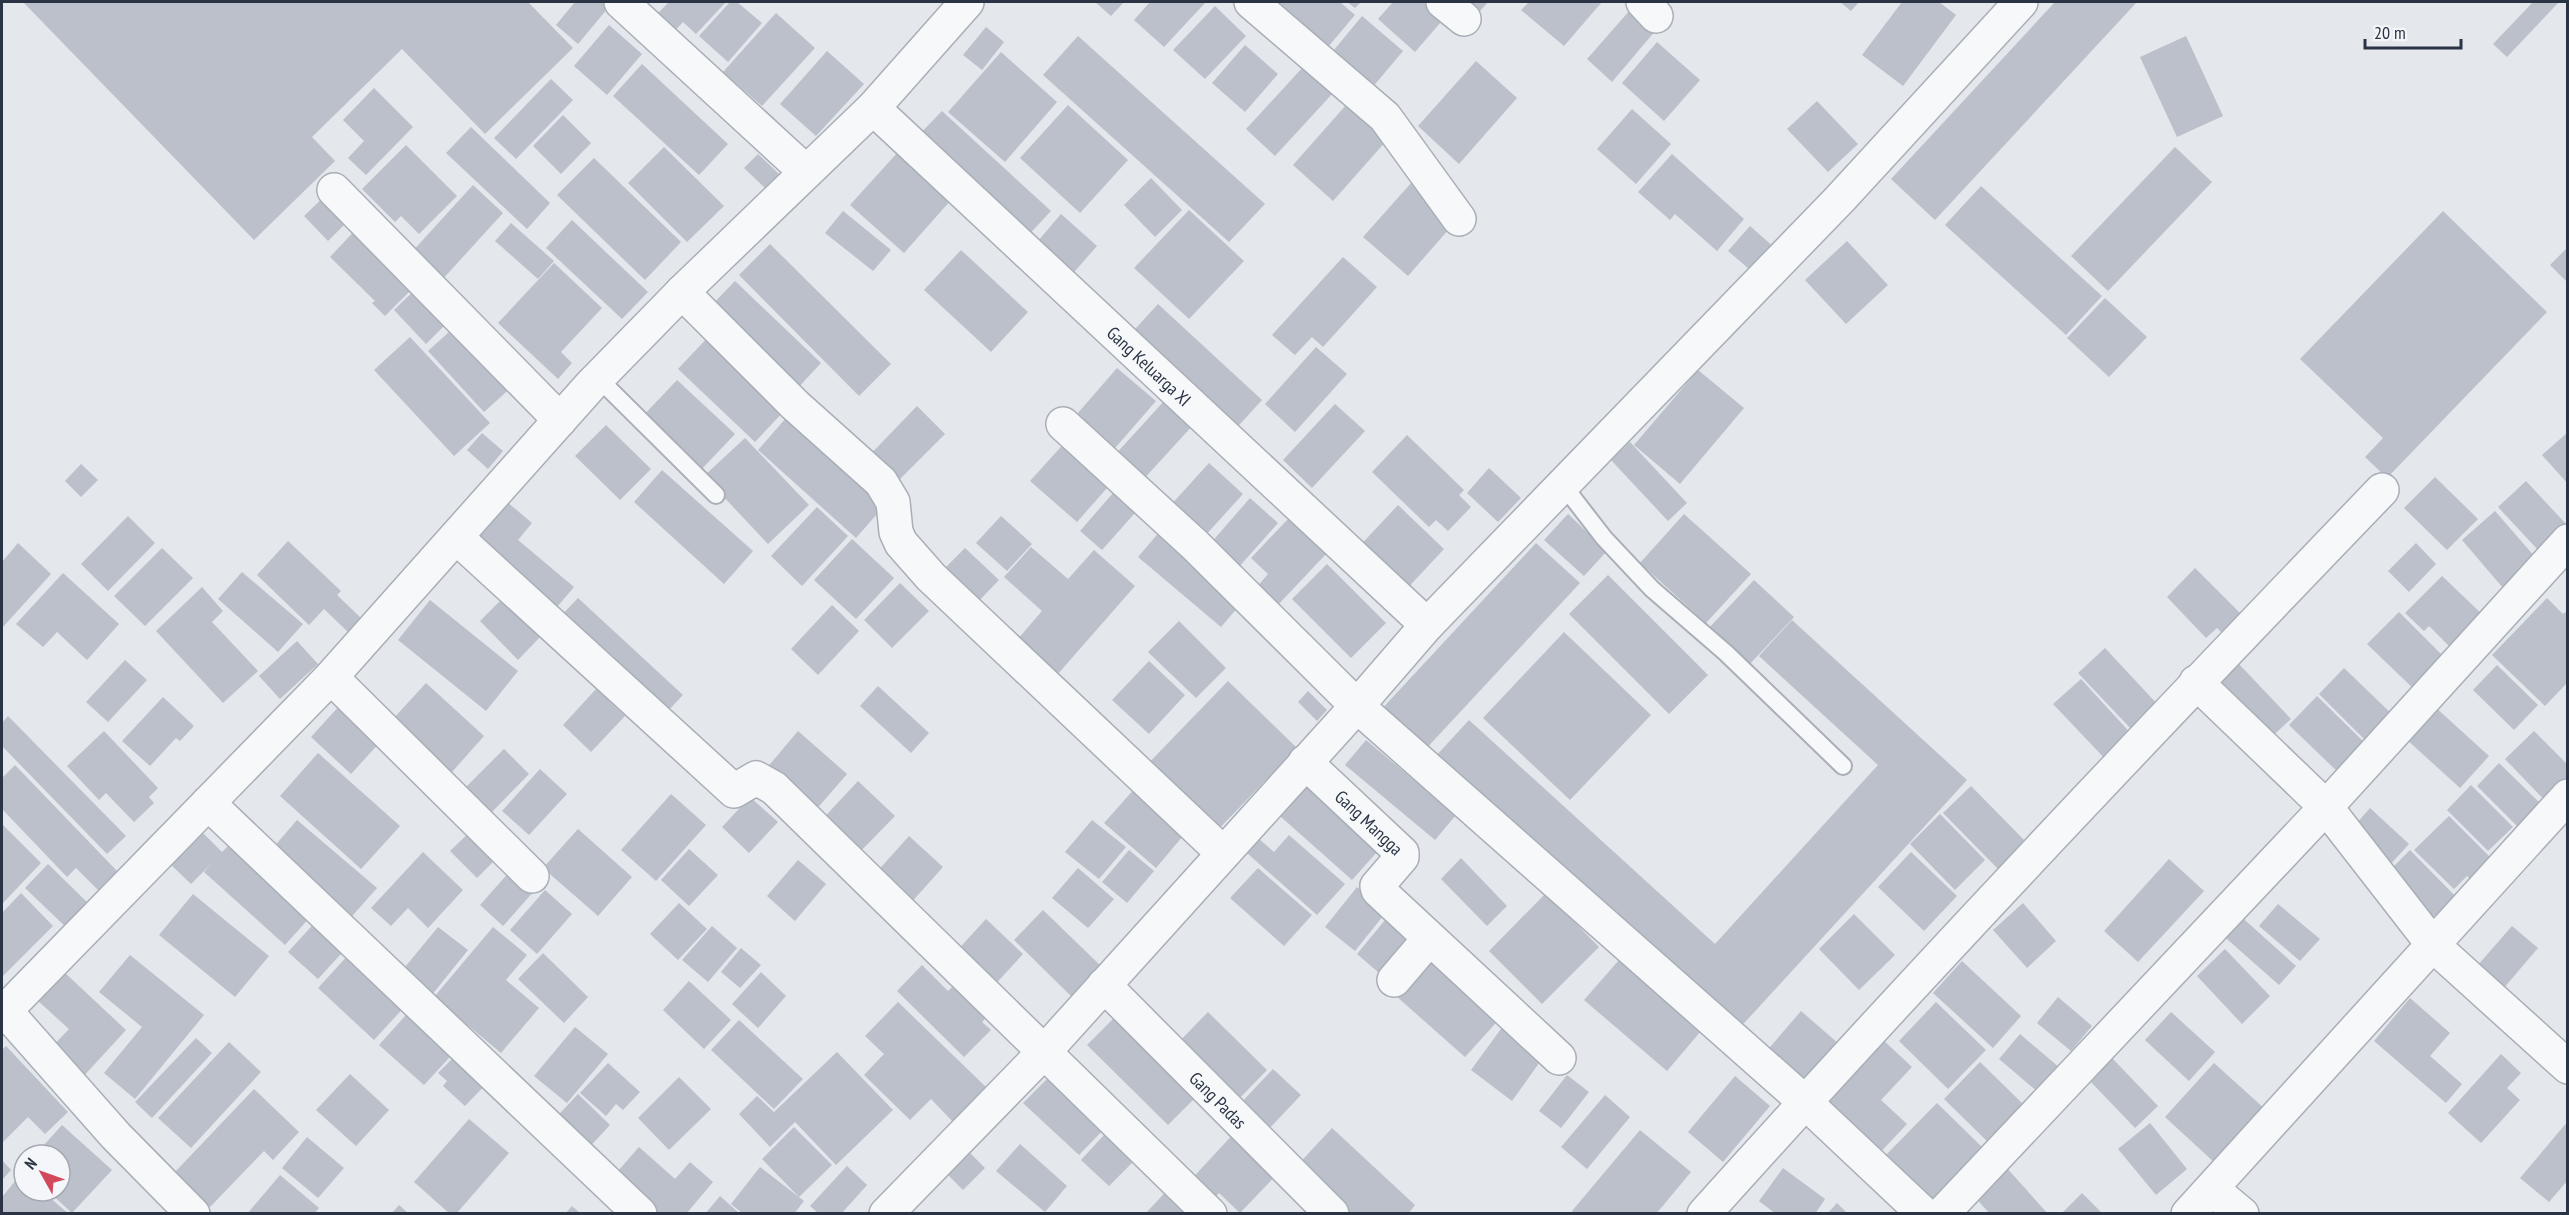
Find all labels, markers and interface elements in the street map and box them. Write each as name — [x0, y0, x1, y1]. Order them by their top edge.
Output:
scale bar — [2365, 12, 2461, 50]
text: 20 m — [2374, 21, 2406, 44]
street label: Gang Keluarga XI — [1102, 321, 1196, 411]
street label: Gang Mangga — [1330, 785, 1408, 860]
street label: Gang Padas — [1185, 1066, 1252, 1133]
north arrow — [12, 1143, 72, 1203]
text: N — [20, 1154, 41, 1173]

